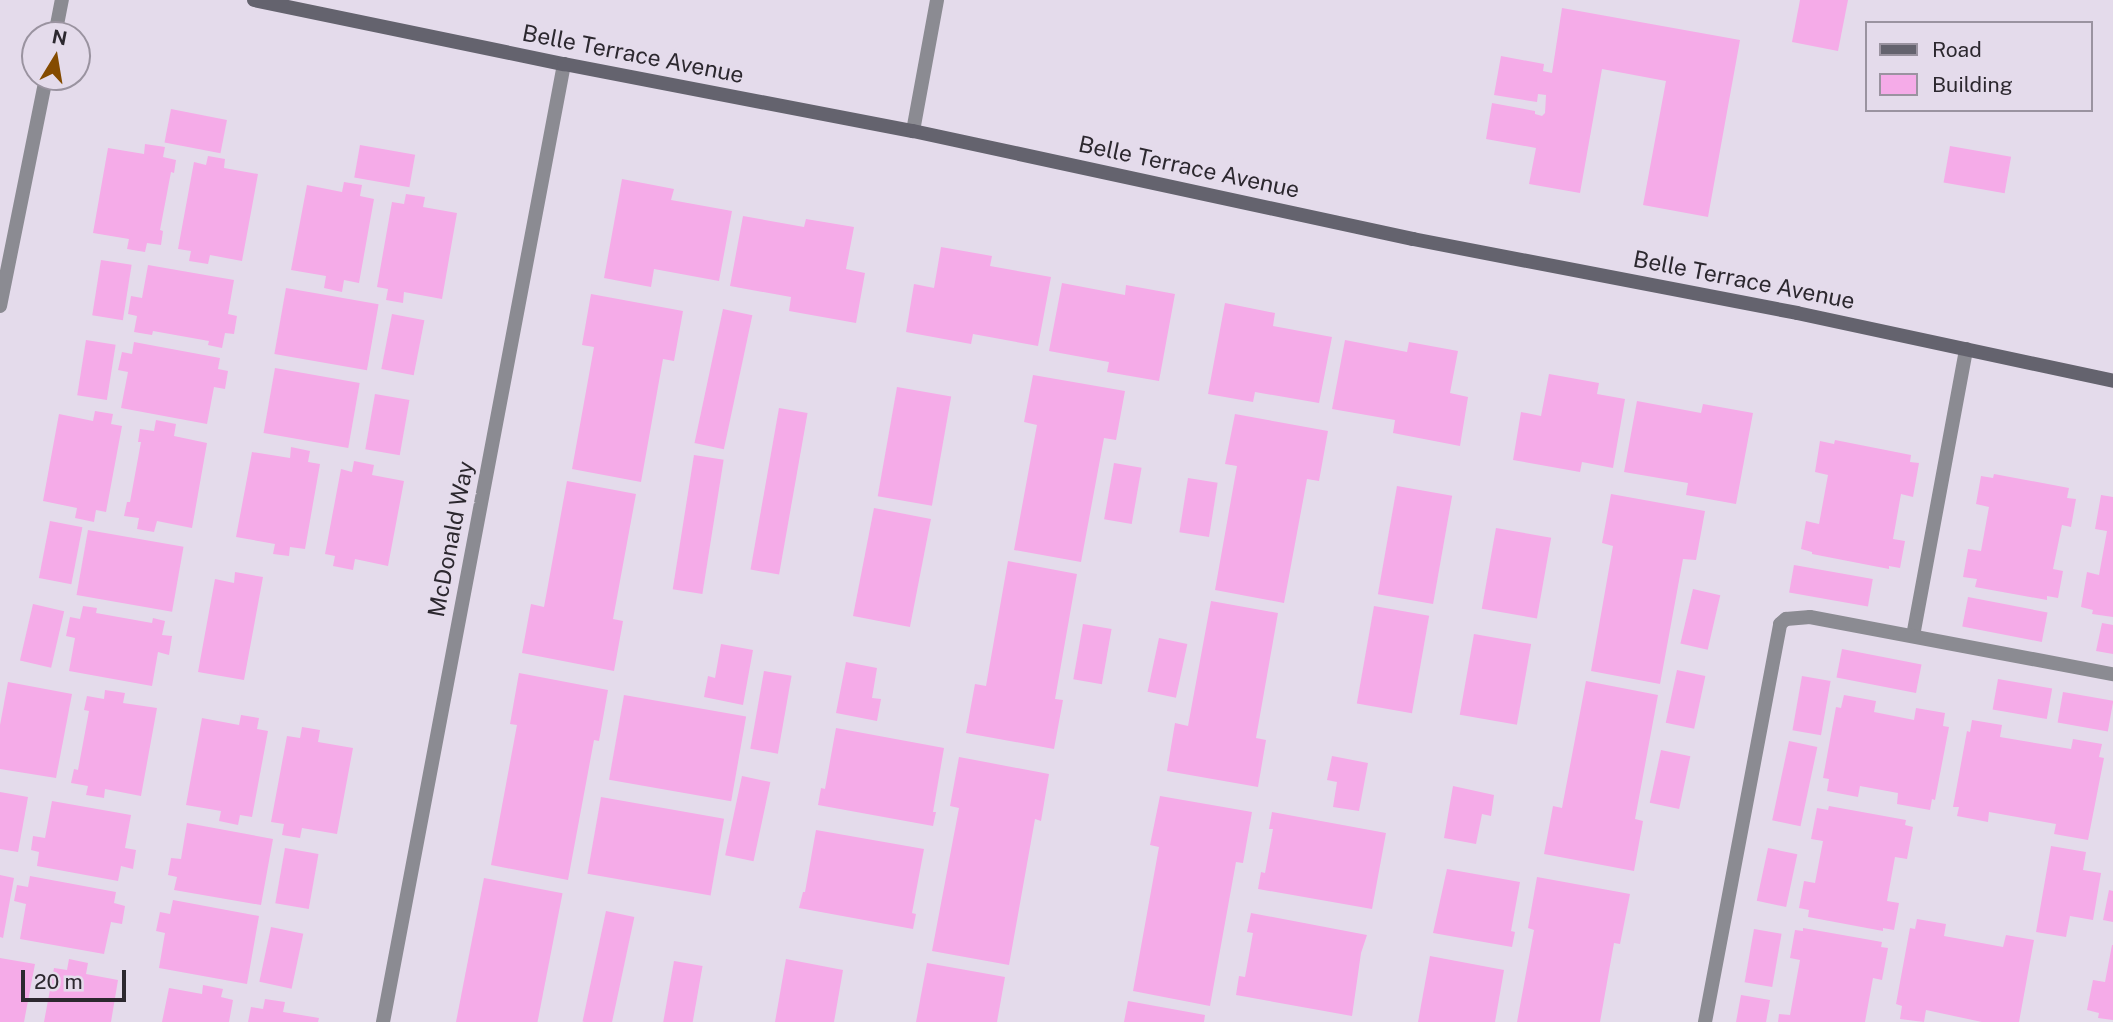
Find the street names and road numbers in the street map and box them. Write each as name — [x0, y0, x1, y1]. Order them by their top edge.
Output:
street label: Belle Terrace Avenue — [520, 19, 746, 89]
street label: Belle Terrace Avenue — [1076, 130, 1302, 204]
street label: Belle Terrace Avenue — [1631, 245, 1857, 315]
street label: McDonald Way — [422, 458, 480, 620]

